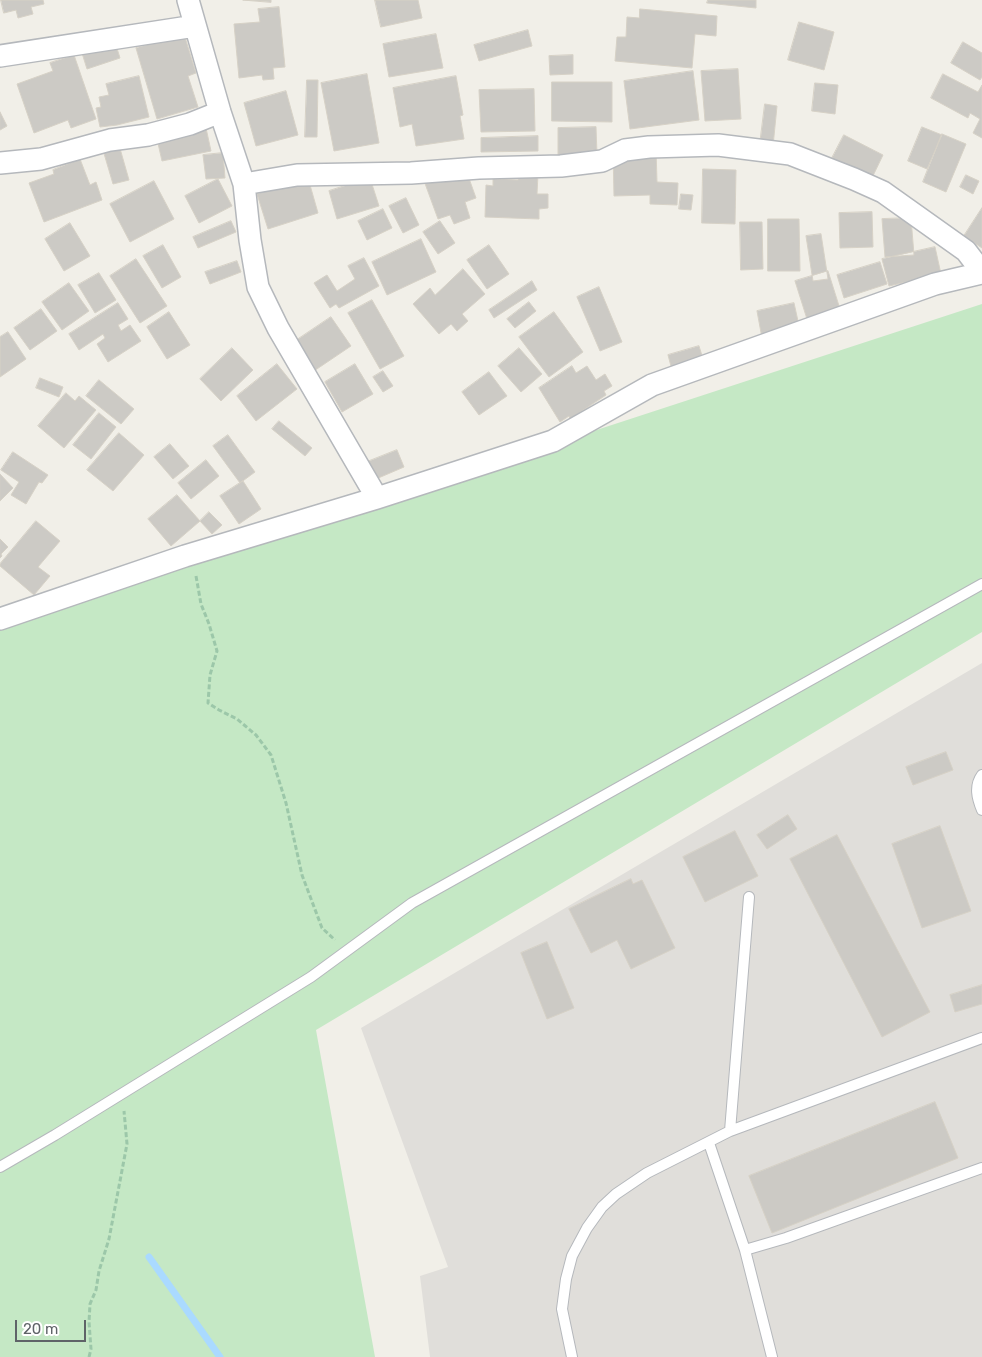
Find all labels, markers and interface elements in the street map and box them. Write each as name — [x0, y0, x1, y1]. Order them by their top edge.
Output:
scale bar — [18, 1310, 89, 1342]
text: 20 m — [23, 1320, 58, 1338]

